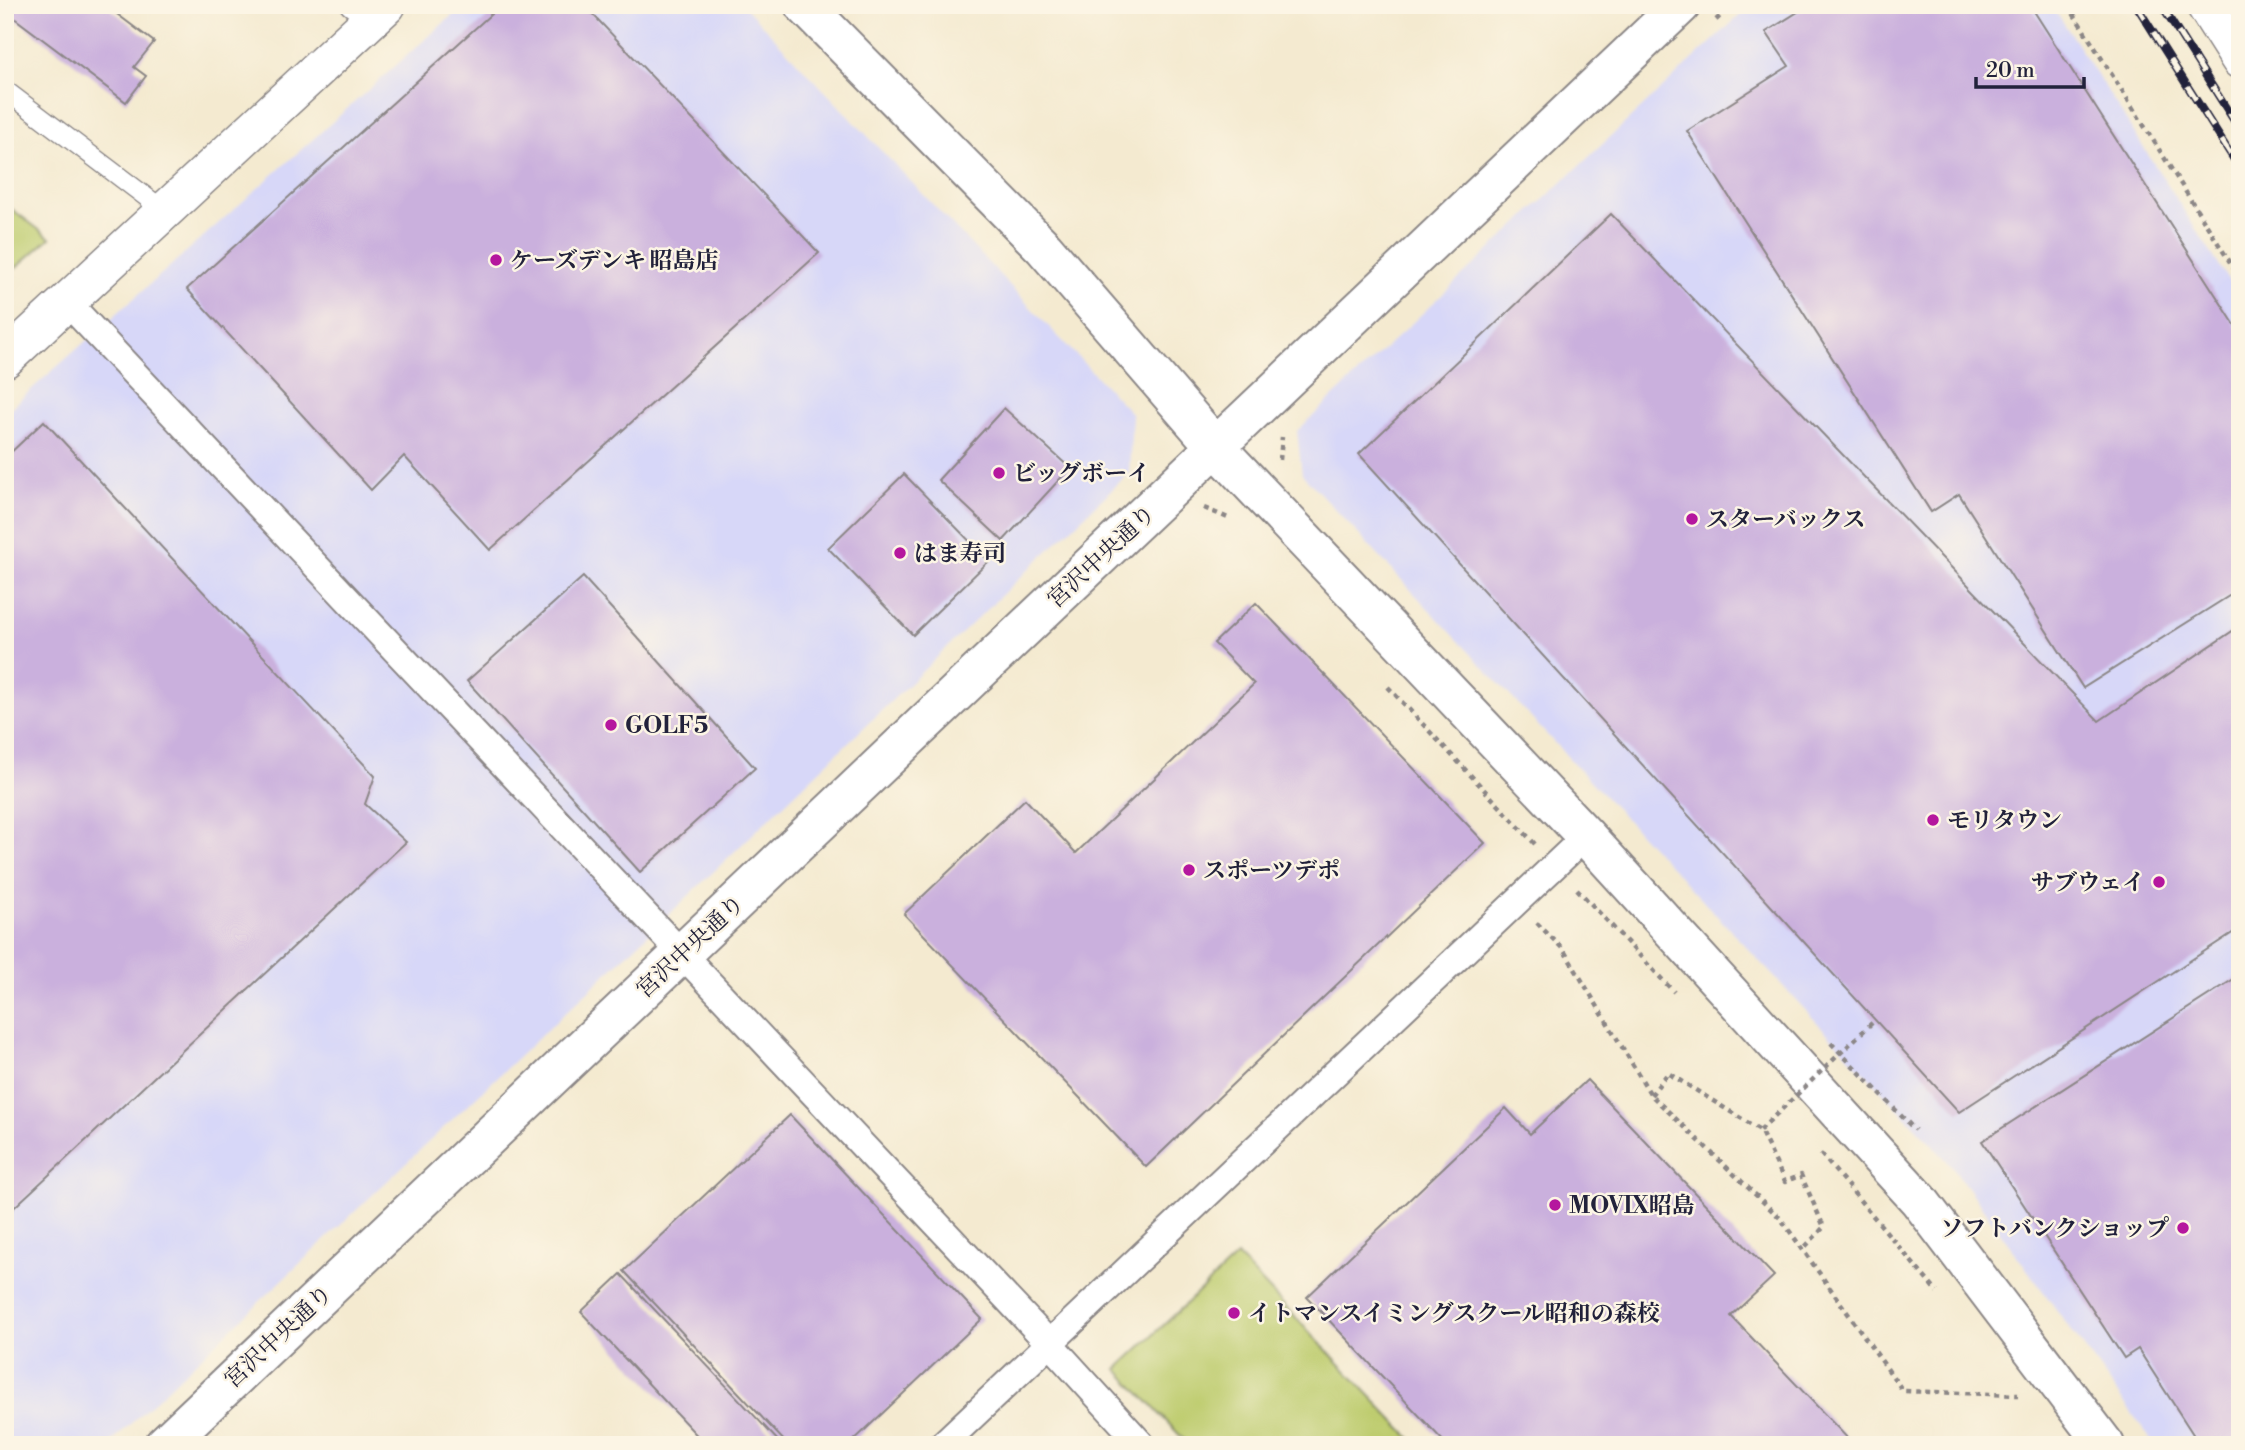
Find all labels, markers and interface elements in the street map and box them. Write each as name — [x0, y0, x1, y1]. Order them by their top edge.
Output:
scale bar — [1976, 46, 2084, 90]
text: 20 m — [1986, 58, 2035, 84]
place label: ケーズデンキ 昭島店 — [510, 247, 719, 275]
marker: ケーズデンキ 昭島店 — [488, 252, 504, 268]
place label: ビッグボーイ — [1013, 460, 1150, 488]
marker: ビッグボーイ — [991, 465, 1007, 481]
street label: 宮沢中央通り — [1042, 499, 1162, 614]
place label: スターバックス — [1706, 506, 1866, 534]
marker: スターバックス — [1684, 511, 1700, 527]
place label: はま寿司 — [914, 540, 1006, 568]
marker: はま寿司 — [892, 545, 908, 561]
place label: GOLF5 — [625, 712, 708, 740]
marker: GOLF5 — [603, 717, 619, 733]
place label: モリタウン — [1947, 807, 2062, 835]
marker: モリタウン — [1925, 812, 1941, 828]
place label: スポーツデポ — [1203, 857, 1340, 885]
marker: スポーツデポ — [1181, 862, 1197, 878]
place label: サブウェイ — [2031, 869, 2145, 897]
marker: サブウェイ — [2151, 874, 2167, 890]
street label: 宮沢中央通り — [631, 889, 751, 1004]
place label: MOVIX昭島 — [1569, 1192, 1695, 1220]
marker: MOVIX昭島 — [1547, 1197, 1563, 1213]
place label: ソフトバンクショップ — [1940, 1215, 2169, 1243]
marker: ソフトバンクショップ — [2175, 1220, 2191, 1236]
street label: 宮沢中央通り — [219, 1279, 339, 1394]
place label: イトマンスイミングスクール昭和の森校 — [1248, 1300, 1660, 1328]
marker: イトマンスイミングスクール昭和の森校 — [1226, 1305, 1242, 1321]

